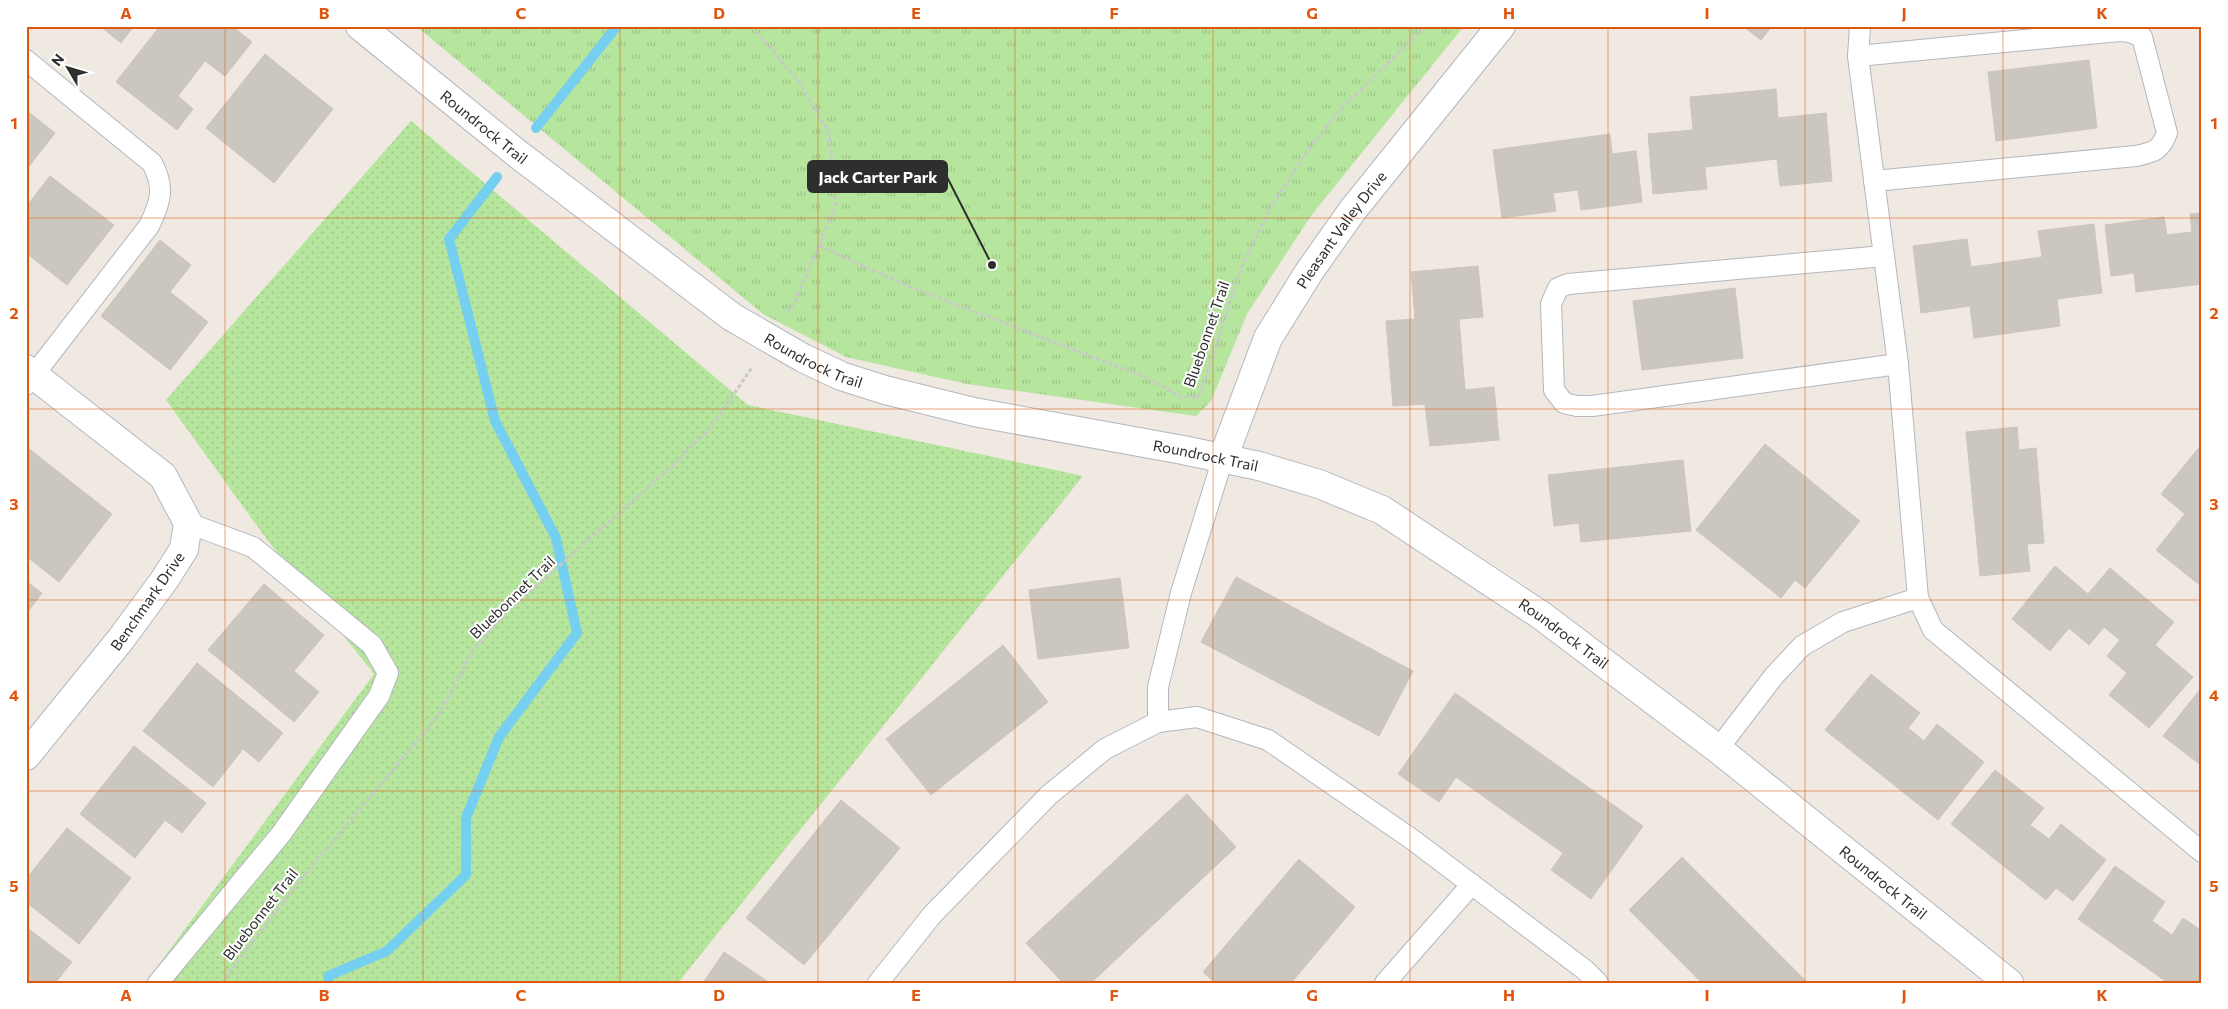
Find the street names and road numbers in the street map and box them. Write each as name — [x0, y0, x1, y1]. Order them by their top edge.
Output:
street label: Roundrock Trail — [437, 86, 531, 167]
street label: Pleasant Valley Drive — [1292, 167, 1390, 291]
street label: Bluebonnet Trail — [1179, 278, 1233, 390]
street label: Roundrock Trail — [761, 329, 865, 391]
street label: Roundrock Trail — [1152, 436, 1260, 475]
street label: Benchmark Drive — [106, 548, 188, 654]
street label: Bluebonnet Trail — [466, 552, 558, 642]
street label: Roundrock Trail — [1516, 594, 1612, 672]
street label: Roundrock Trail — [1836, 841, 1931, 923]
street label: Bluebonnet Trail — [219, 865, 301, 963]

